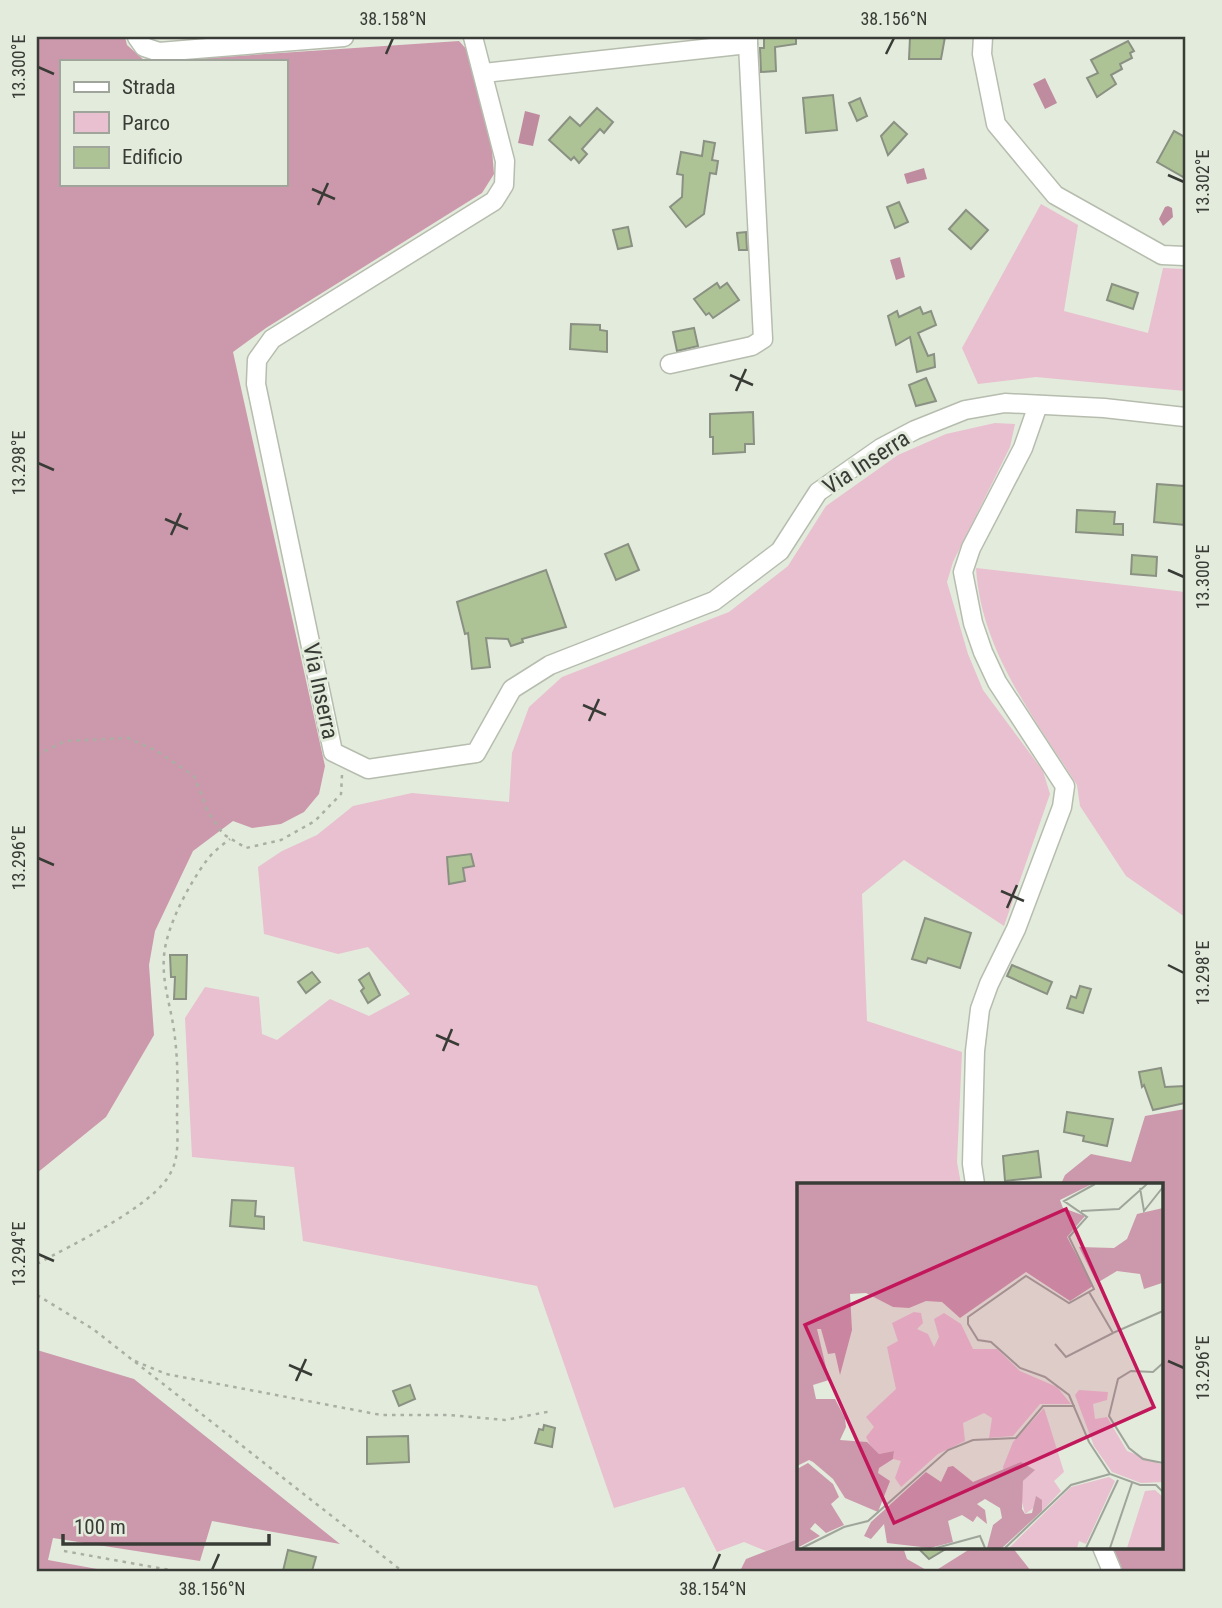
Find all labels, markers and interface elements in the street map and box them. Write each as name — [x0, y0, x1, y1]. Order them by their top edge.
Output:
text: 38.158°N — [359, 8, 427, 29]
text: 38.156°N — [860, 8, 928, 29]
text: 13.300°E — [8, 35, 29, 99]
legend — [60, 60, 287, 186]
text: Strada — [122, 75, 176, 99]
text: Parco — [122, 111, 170, 135]
text: Edificio — [122, 145, 183, 169]
text: 13.302°E — [1192, 150, 1213, 214]
street label: Via Inserra — [818, 425, 914, 500]
text: 13.298°E — [8, 431, 29, 495]
text: 13.300°E — [1192, 545, 1213, 609]
street label: Via Inserra — [297, 641, 344, 741]
text: 13.296°E — [8, 826, 29, 890]
text: 13.298°E — [1192, 941, 1213, 1005]
inset map — [797, 1183, 1162, 1548]
text: 13.294°E — [8, 1222, 29, 1286]
text: 13.296°E — [1192, 1336, 1213, 1400]
scale bar — [63, 1503, 270, 1547]
text: 100 m — [74, 1515, 126, 1539]
text: 38.156°N — [178, 1578, 246, 1599]
text: 38.154°N — [679, 1578, 747, 1599]

